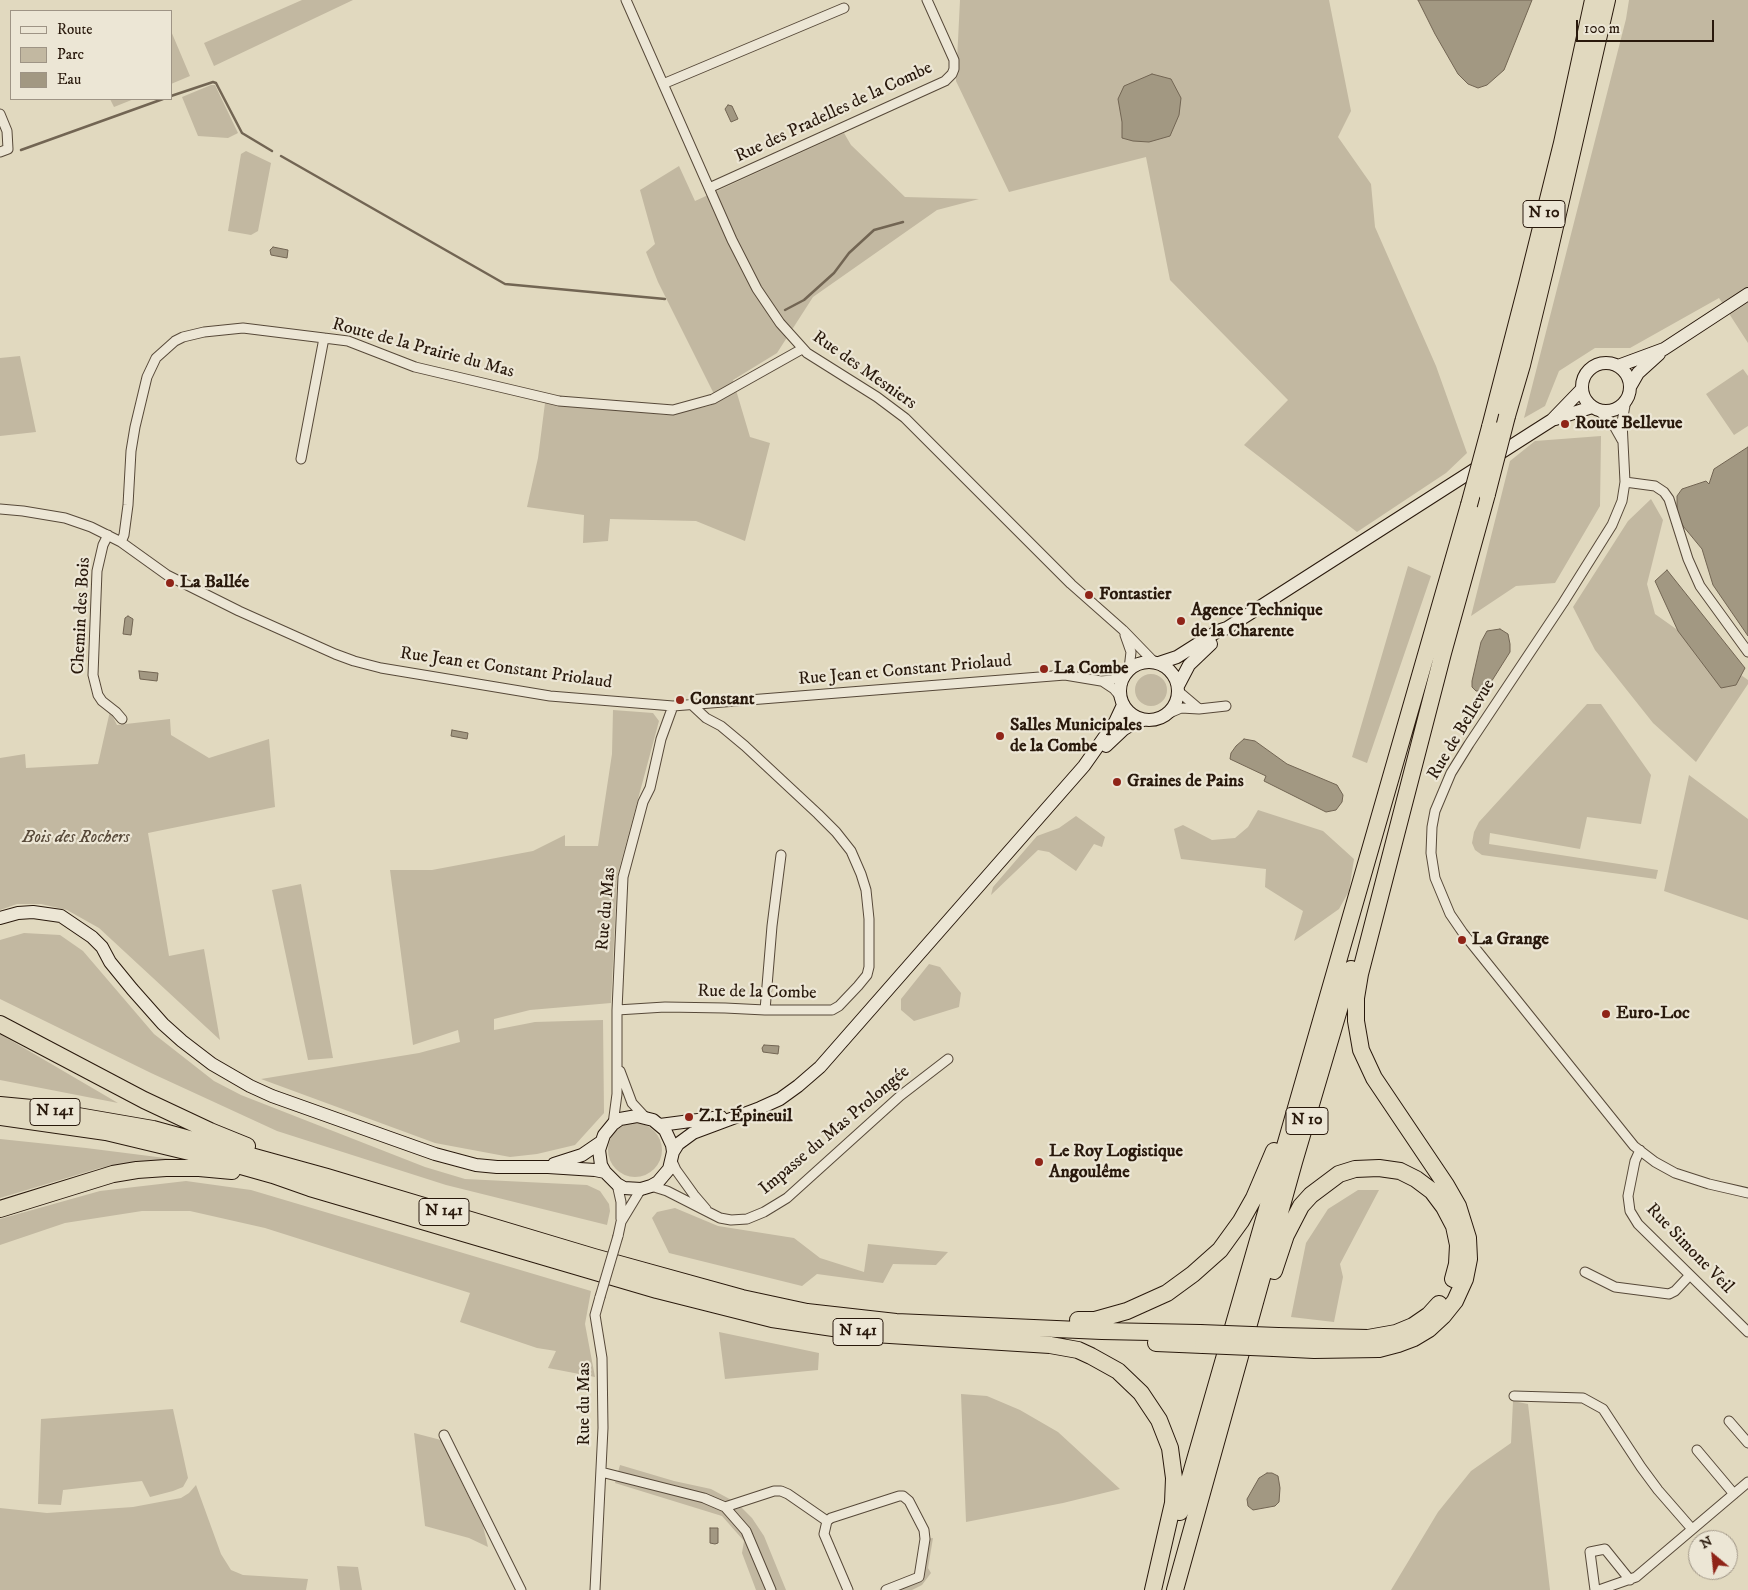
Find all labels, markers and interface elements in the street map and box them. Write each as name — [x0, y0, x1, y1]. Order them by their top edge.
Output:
legend — [10, 10, 172, 100]
scale bar — [1578, 10, 1716, 42]
text: 100 m — [1584, 19, 1620, 38]
text: Route — [57, 20, 92, 39]
text: Parc — [57, 45, 84, 64]
street label: Rue des Pradelles de la Combe — [732, 58, 936, 168]
text: Eau — [57, 70, 81, 89]
road number: N 10 — [1523, 200, 1565, 228]
street label: Route de la Prairie du Mas — [330, 314, 516, 384]
street label: Rue des Mesniers — [808, 327, 920, 415]
place label: Route Bellevue — [1575, 413, 1683, 435]
marker: Route Bellevue — [1559, 418, 1571, 430]
street label: Chemin des Bois — [68, 557, 96, 675]
place label: La Ballée — [180, 572, 249, 594]
marker: La Ballée — [164, 577, 176, 589]
place label: Fontastier — [1099, 584, 1171, 606]
marker: Fontastier — [1083, 589, 1095, 601]
place label: Agence Technique de la Charente — [1191, 600, 1323, 642]
marker: Agence Technique de la Charente — [1175, 615, 1187, 627]
street label: Rue Jean et Constant Priolaud — [399, 643, 613, 695]
street label: Rue Jean et Constant Priolaud — [797, 651, 1013, 691]
place label: La Combe — [1054, 658, 1129, 680]
marker: La Combe — [1038, 663, 1050, 675]
street label: Rue de Bellevue — [1424, 676, 1500, 784]
place label: Constant — [690, 689, 755, 711]
marker: Constant — [674, 694, 686, 706]
place label: Salles Municipales de la Combe — [1010, 715, 1142, 758]
marker: Salles Municipales de la Combe — [994, 730, 1006, 742]
place label: Graines de Pains — [1127, 771, 1244, 793]
marker: Graines de Pains — [1111, 776, 1123, 788]
park label: Bois des Rochers — [22, 827, 130, 849]
street label: Rue du Mas — [593, 866, 621, 952]
place label: La Grange — [1472, 929, 1549, 951]
marker: La Grange — [1456, 934, 1468, 946]
street label: Rue de la Combe — [697, 981, 817, 1005]
place label: Euro-Loc — [1616, 1003, 1690, 1025]
marker: Euro-Loc — [1600, 1008, 1612, 1020]
street label: Impasse du Mas Prolongée — [755, 1062, 915, 1200]
road number: N 141 — [30, 1098, 80, 1126]
place label: Z.I. Épineuil — [699, 1106, 792, 1128]
road number: N 10 — [1286, 1108, 1328, 1134]
marker: Z.I. Épineuil — [683, 1111, 695, 1123]
place label: Le Roy Logistique Angoulême — [1049, 1141, 1183, 1184]
marker: Le Roy Logistique Angoulême — [1033, 1156, 1045, 1168]
road number: N 141 — [419, 1198, 469, 1226]
street label: Rue Simone Veil — [1641, 1199, 1737, 1299]
road number: N 141 — [833, 1318, 883, 1345]
street label: Rue du Mas — [574, 1362, 596, 1446]
north arrow — [1688, 1530, 1738, 1580]
text: N — [1697, 1532, 1716, 1553]

